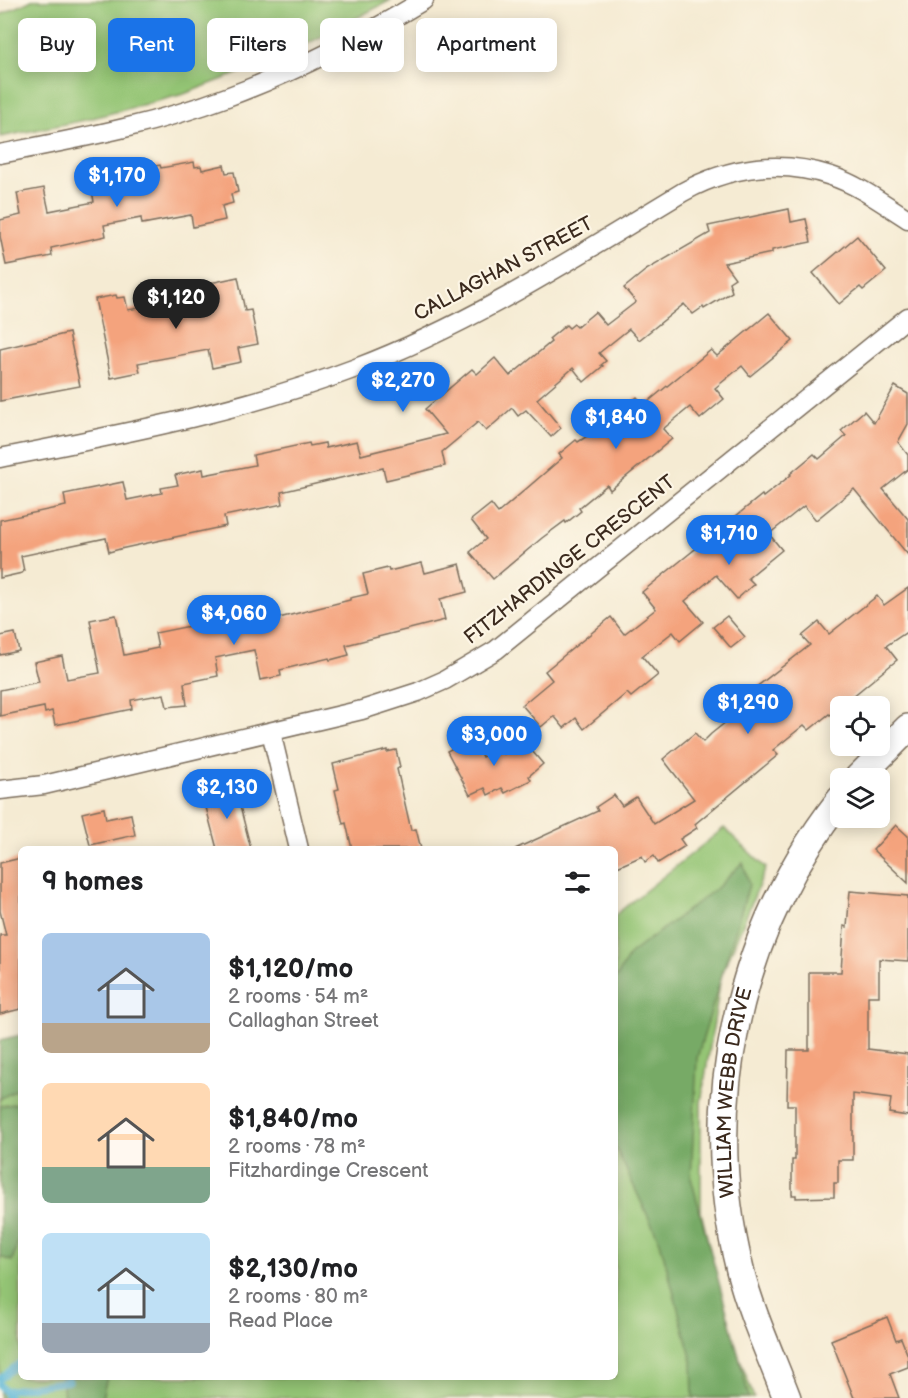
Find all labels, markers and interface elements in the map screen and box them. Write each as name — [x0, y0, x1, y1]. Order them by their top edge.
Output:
chip: Buy — [18, 18, 96, 72]
chip: Rent — [108, 18, 195, 72]
chip: Filters — [207, 18, 308, 72]
chip: New — [320, 18, 404, 72]
chip: Apartment — [416, 18, 557, 72]
pin: $1,170 — [68, 157, 166, 208]
text: $1,170 — [88, 164, 146, 188]
street label: CALLAGHAN STREET — [410, 211, 597, 326]
pin: $1,120 — [127, 279, 225, 330]
text: $1,120 — [147, 286, 205, 310]
pin: $2,270 — [354, 362, 452, 413]
text: $2,270 — [371, 369, 435, 393]
pin: $1,840 — [567, 399, 665, 450]
text: $1,840 — [585, 406, 647, 430]
street label: FITZHARDINGE CRESCENT — [459, 470, 680, 650]
pin: $1,710 — [680, 515, 778, 566]
text: $1,710 — [700, 522, 758, 546]
pin: $4,060 — [185, 595, 283, 646]
text: $4,060 — [201, 602, 267, 626]
pin: $1,290 — [699, 684, 797, 735]
text: $1,290 — [717, 691, 779, 715]
map controls — [830, 696, 890, 828]
button: locate — [830, 696, 890, 756]
pin: $3,000 — [445, 716, 543, 767]
text: $3,000 — [461, 723, 527, 747]
button: layers — [830, 768, 890, 828]
pin: $2,130 — [178, 769, 276, 820]
text: $2,130 — [196, 776, 258, 800]
icon: filters — [561, 866, 594, 899]
text: 9 homes — [42, 867, 143, 898]
text: $1,120/mo — [228, 954, 353, 985]
icon: home — [90, 957, 162, 1029]
text: 2 rooms · 54 m² — [228, 985, 368, 1009]
street label: WILLIAM WEBB DRIVE — [713, 985, 757, 1199]
text: Callaghan Street — [228, 1009, 379, 1033]
text: $1,840/mo — [228, 1104, 358, 1135]
icon: home — [90, 1107, 162, 1179]
text: 2 rooms · 78 m² — [228, 1135, 366, 1159]
text: Fitzhardinge Crescent — [228, 1159, 428, 1183]
text: $2,130/mo — [228, 1254, 358, 1285]
icon: home — [90, 1257, 162, 1329]
text: 2 rooms · 80 m² — [228, 1285, 368, 1309]
text: Read Place — [228, 1309, 333, 1333]

